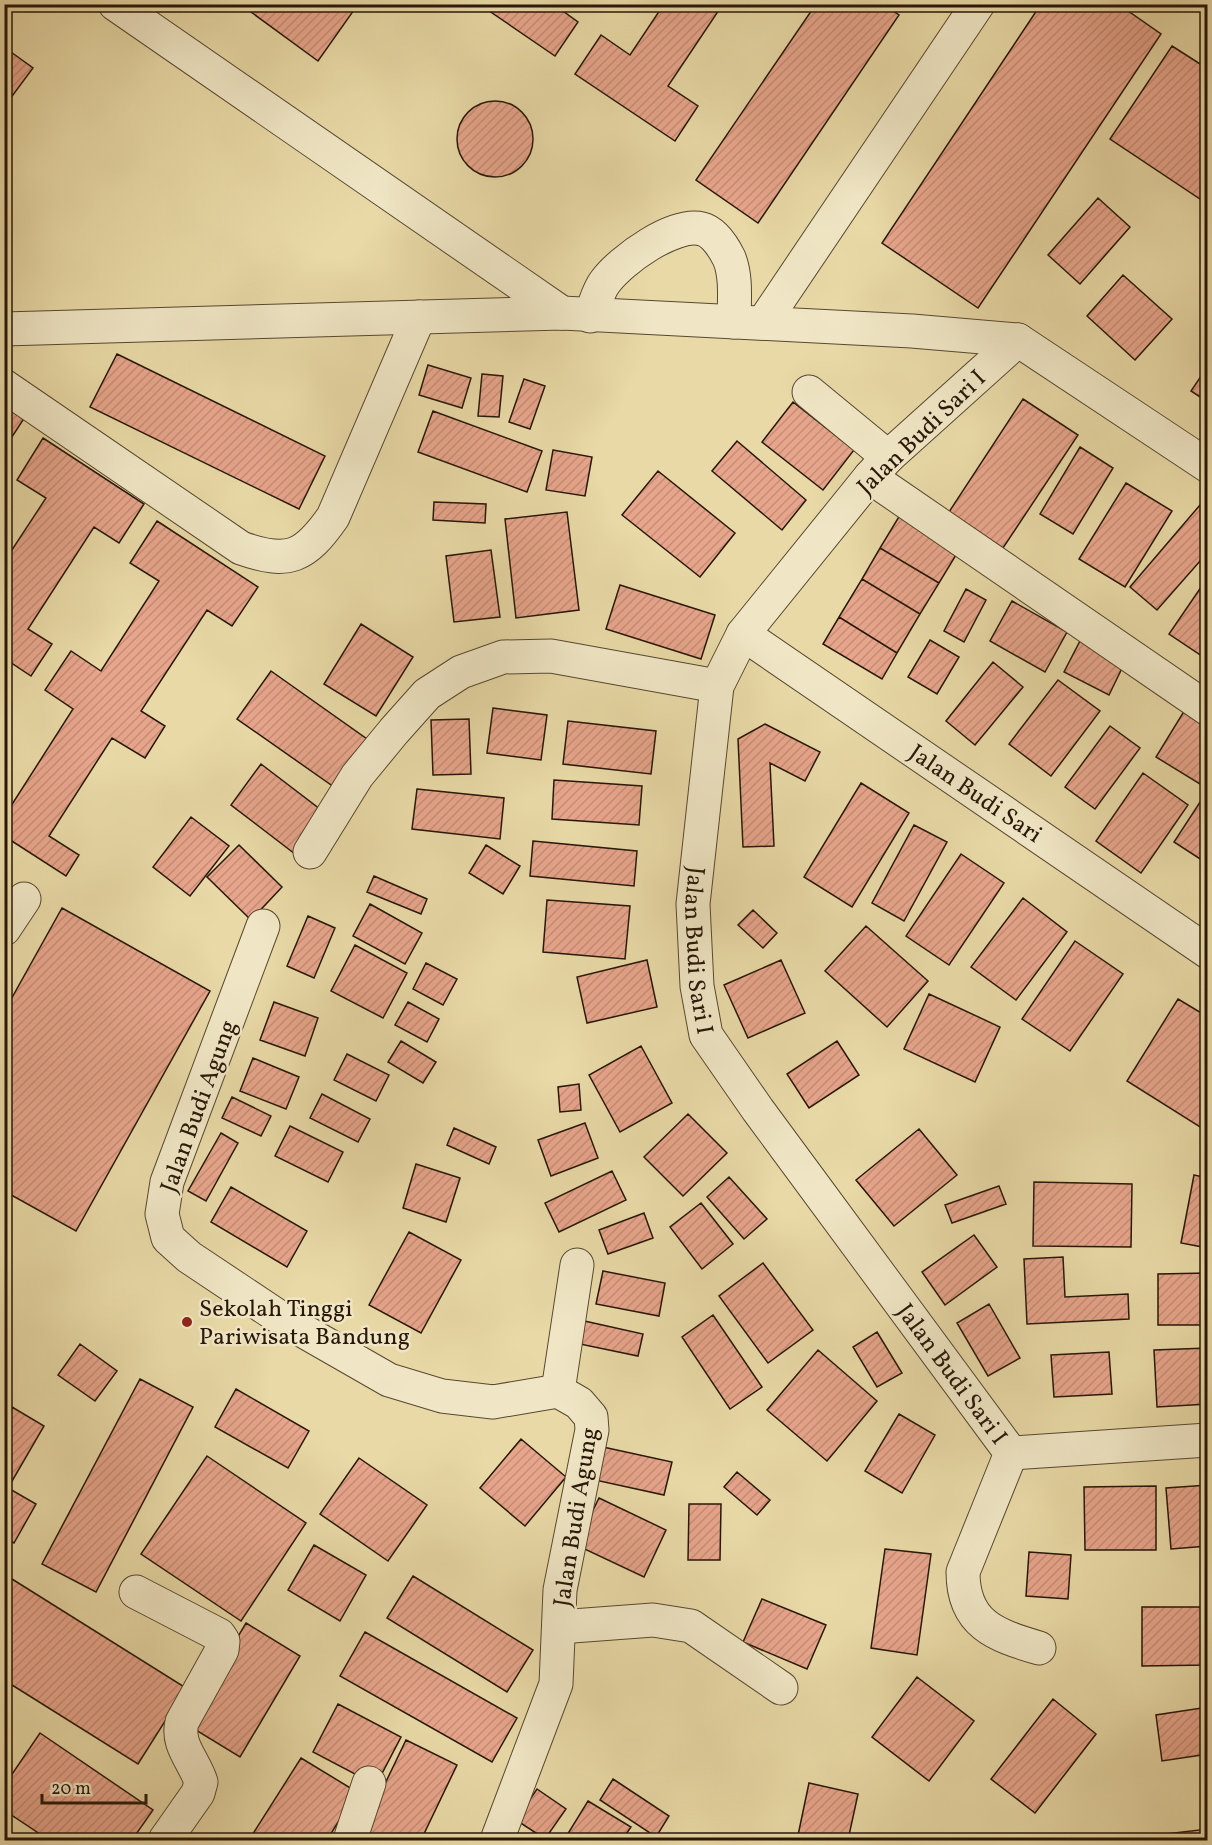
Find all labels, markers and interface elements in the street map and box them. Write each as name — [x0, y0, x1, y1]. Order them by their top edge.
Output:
street label: Jalan Budi Sari I — [850, 363, 995, 504]
street label: Jalan Budi Sari — [901, 737, 1048, 853]
street label: Jalan Budi Sari I — [674, 865, 721, 1037]
street label: Jalan Budi Agung — [153, 1016, 247, 1198]
place label: Sekolah Tinggi Pariwisata Bandung — [199, 1293, 410, 1355]
street label: Jalan Budi Sari I — [887, 1297, 1014, 1453]
marker: Sekolah Tinggi Pariwisata Bandung — [180, 1315, 194, 1329]
street label: Jalan Budi Agung — [546, 1425, 608, 1610]
scale bar — [42, 1767, 146, 1805]
text: 20 m — [51, 1777, 91, 1802]

